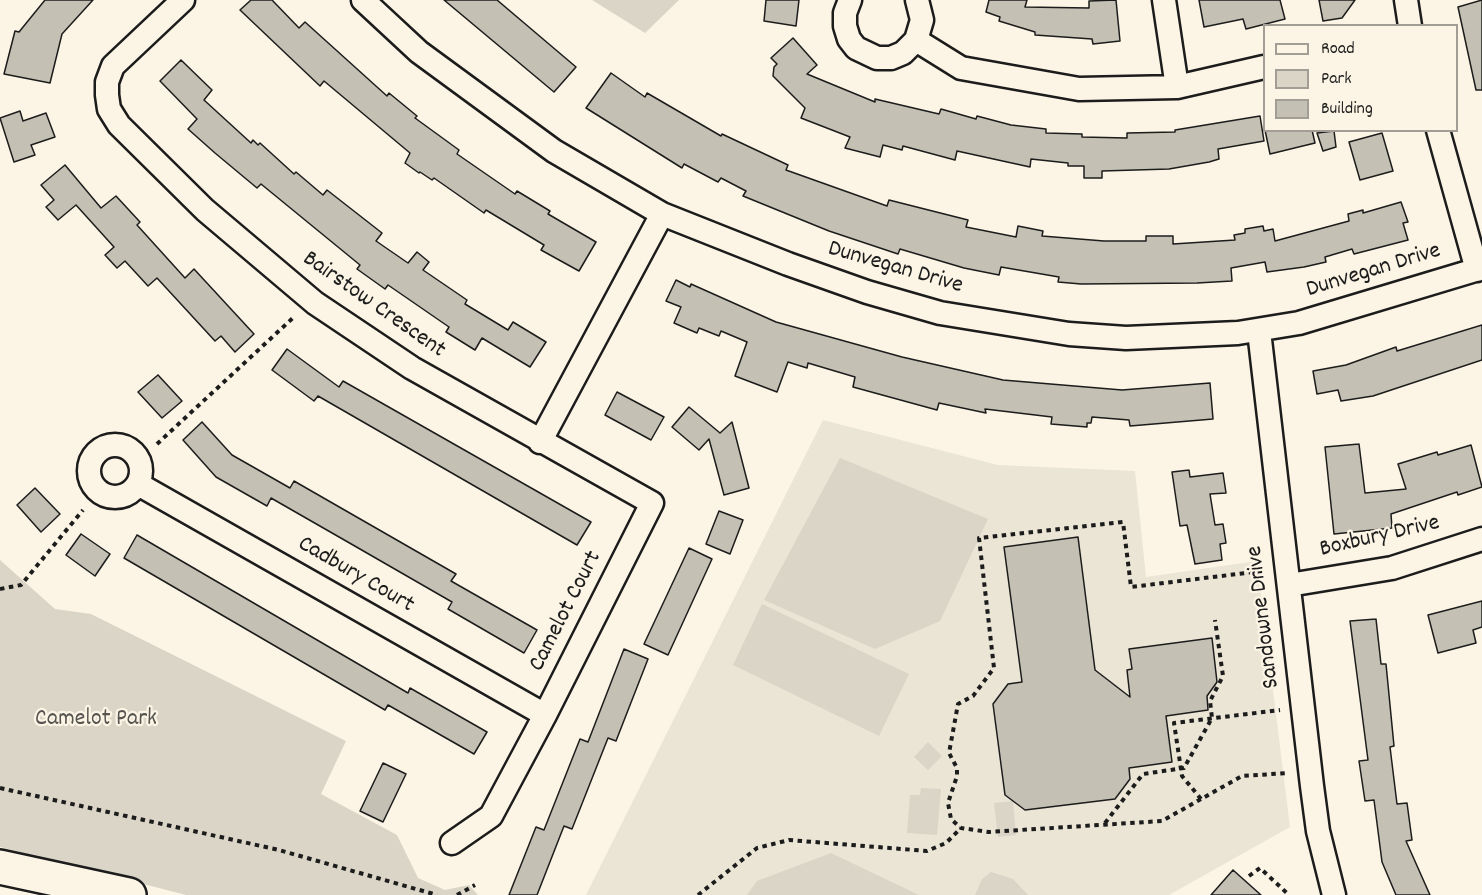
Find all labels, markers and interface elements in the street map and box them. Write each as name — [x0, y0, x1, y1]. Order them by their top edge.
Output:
legend — [1263, 24, 1458, 132]
text: Road — [1321, 37, 1355, 62]
text: Park — [1321, 67, 1352, 92]
text: Building — [1321, 97, 1373, 122]
street label: Dunvegan Drive — [824, 236, 966, 302]
street label: Dunvegan Drive — [1303, 238, 1445, 306]
street label: Bairstow Crescent — [296, 246, 450, 366]
street label: Boxbury Drive — [1317, 510, 1443, 566]
street label: Cadbury Court — [292, 531, 418, 621]
street label: Sandowne Drive — [1242, 544, 1288, 690]
street label: Camelot Court — [524, 547, 610, 677]
park label: Camelot Park — [35, 707, 157, 735]

